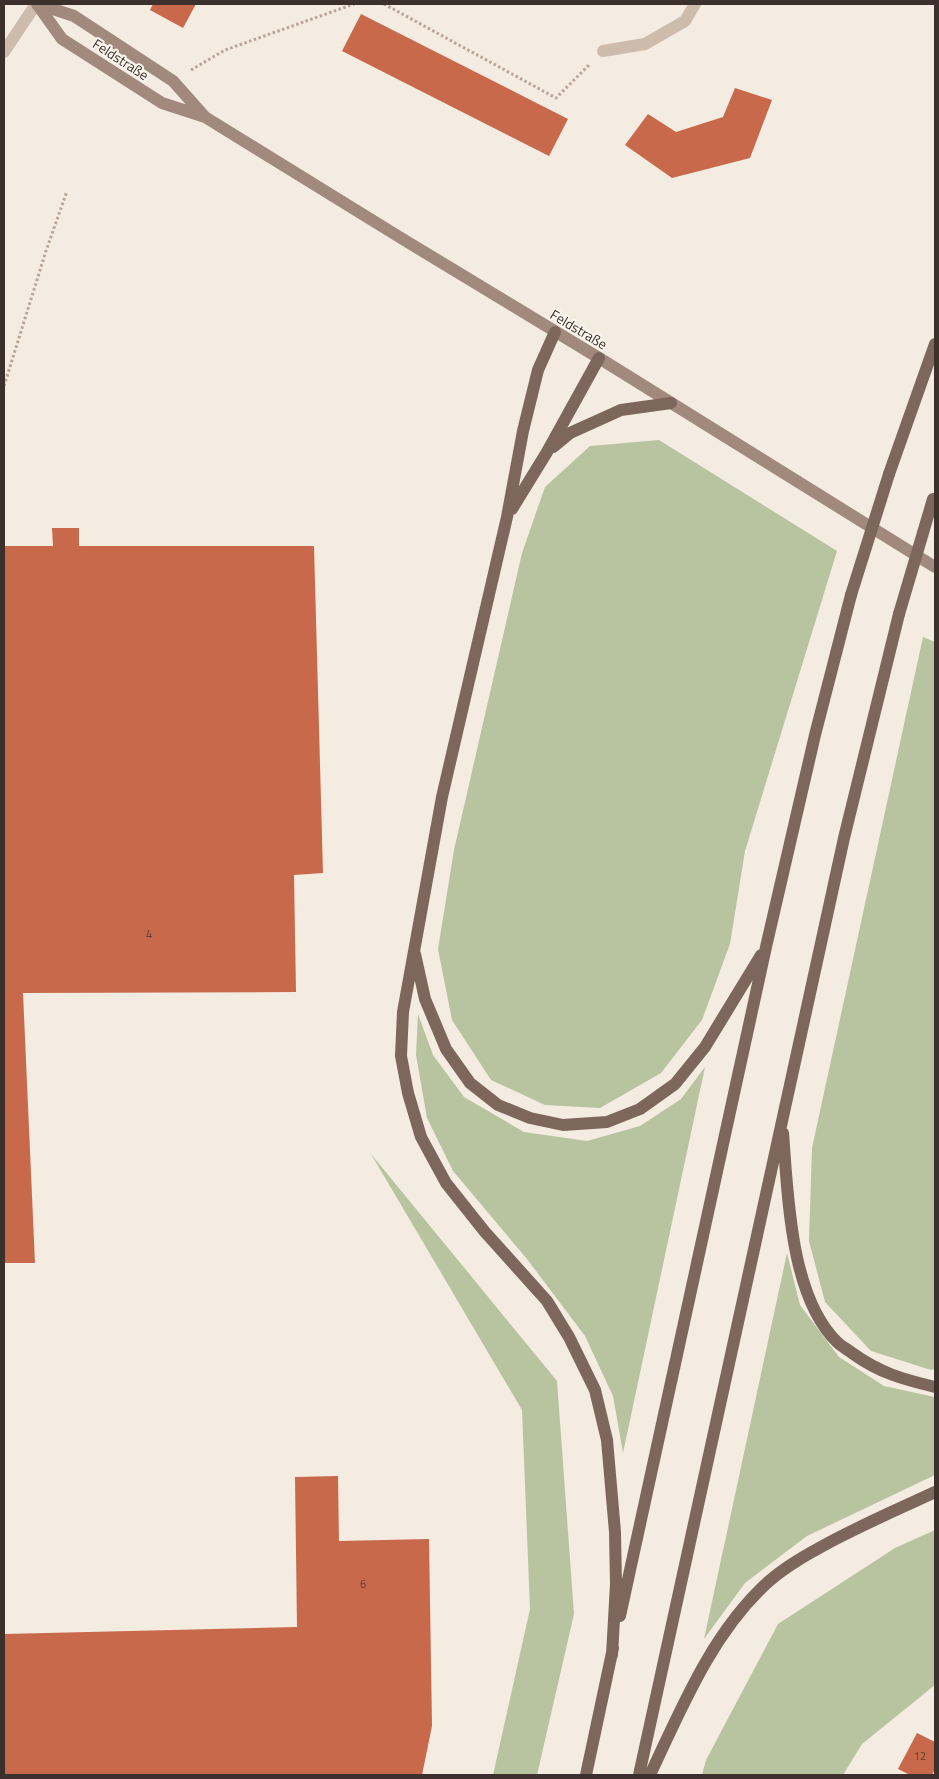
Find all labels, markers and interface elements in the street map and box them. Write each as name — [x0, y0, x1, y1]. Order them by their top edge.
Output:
street label: Feldstraße — [89, 33, 153, 85]
street label: Feldstraße — [546, 304, 612, 354]
house number: 4 — [146, 926, 152, 942]
house number: 6 — [360, 1576, 366, 1592]
house number: 12 — [914, 1748, 926, 1764]

